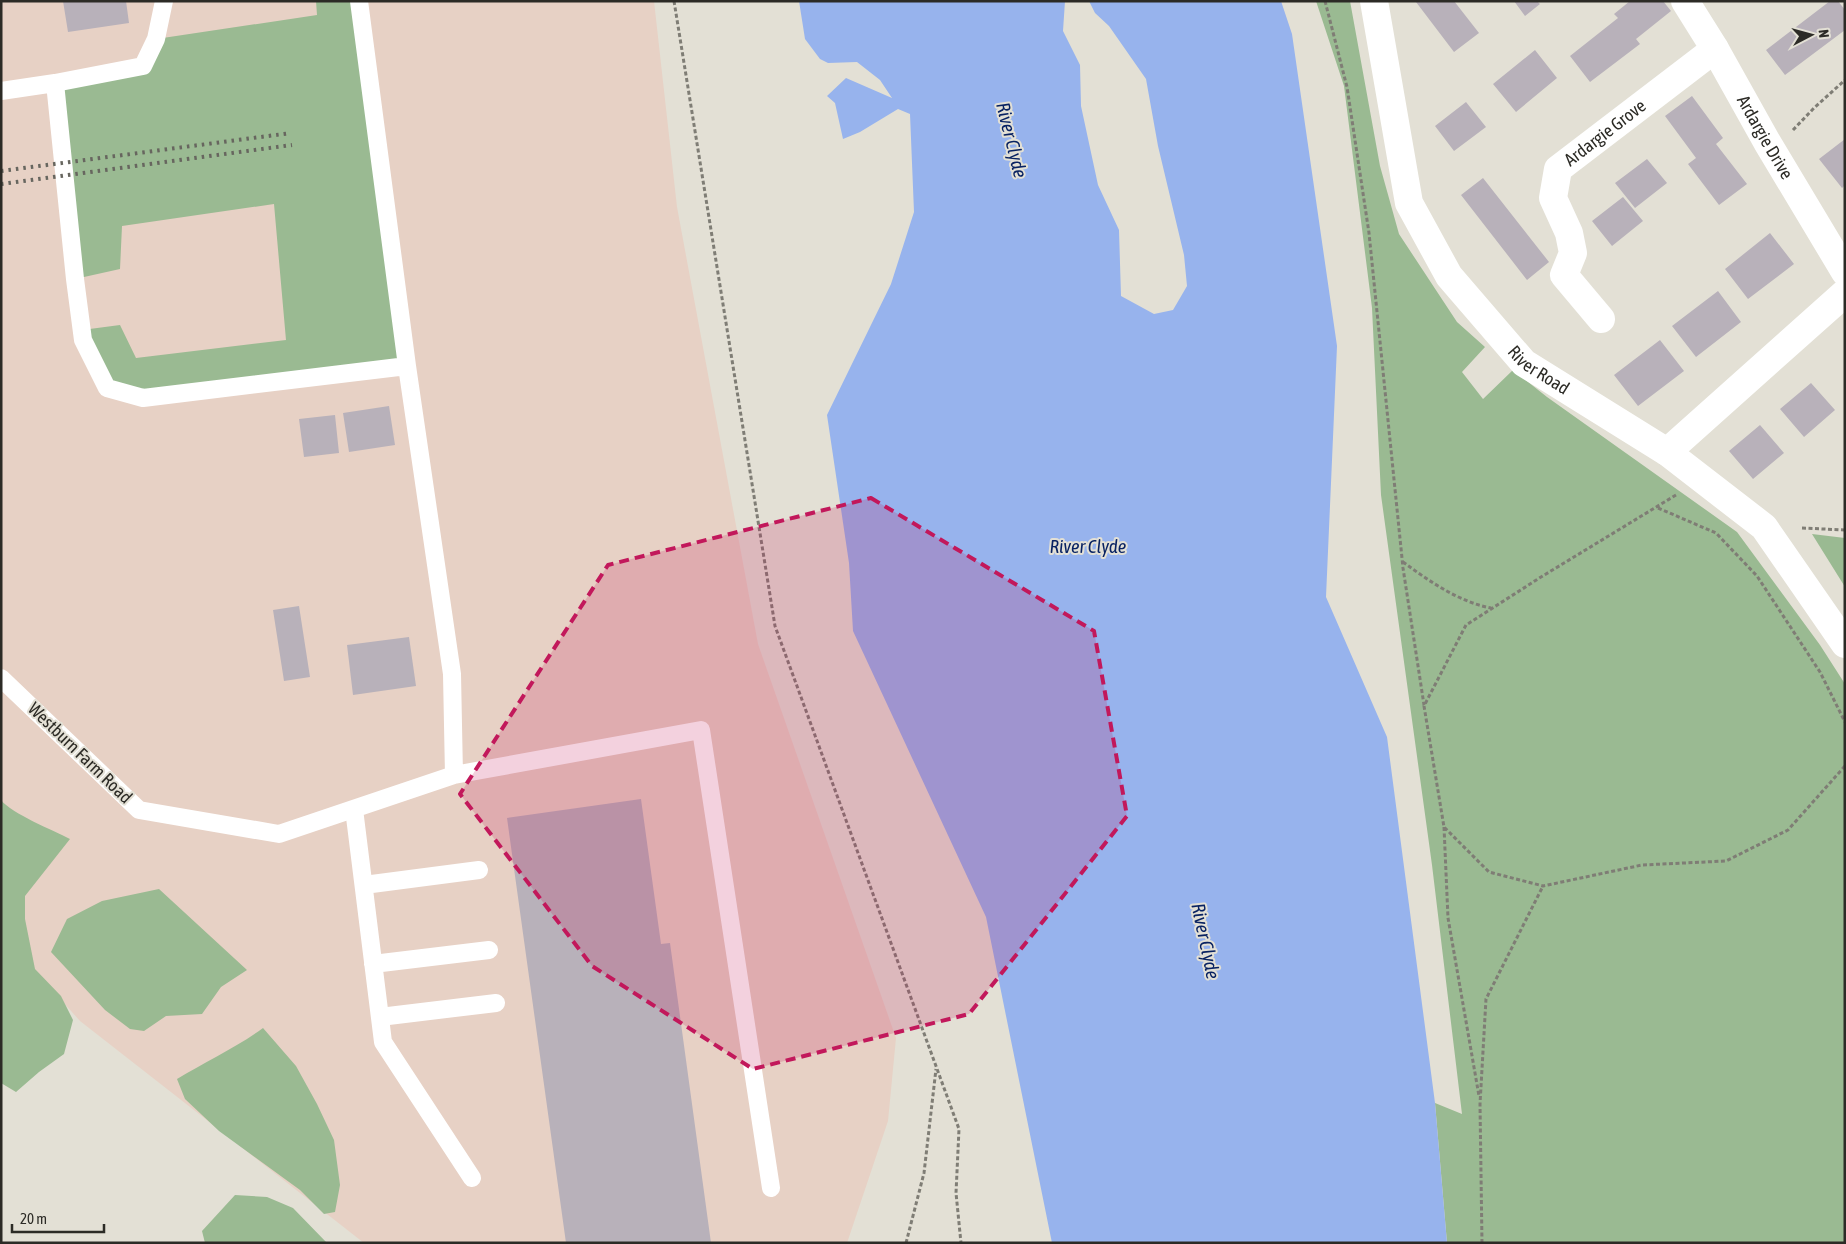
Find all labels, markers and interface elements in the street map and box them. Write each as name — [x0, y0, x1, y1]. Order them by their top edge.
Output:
north arrow — [1786, 10, 1836, 60]
text: N — [1816, 29, 1832, 39]
street label: Ardargie Drive — [1733, 91, 1798, 183]
street label: Ardargie Grove — [1560, 95, 1650, 170]
water label: River Clyde — [992, 100, 1032, 180]
street label: River Road — [1504, 341, 1573, 399]
water label: River Clyde — [1049, 535, 1127, 557]
street label: Westburn Farm Road — [24, 698, 137, 808]
water label: River Clyde — [1187, 901, 1225, 981]
scale bar — [12, 1202, 105, 1234]
text: 20 m — [20, 1210, 47, 1227]

